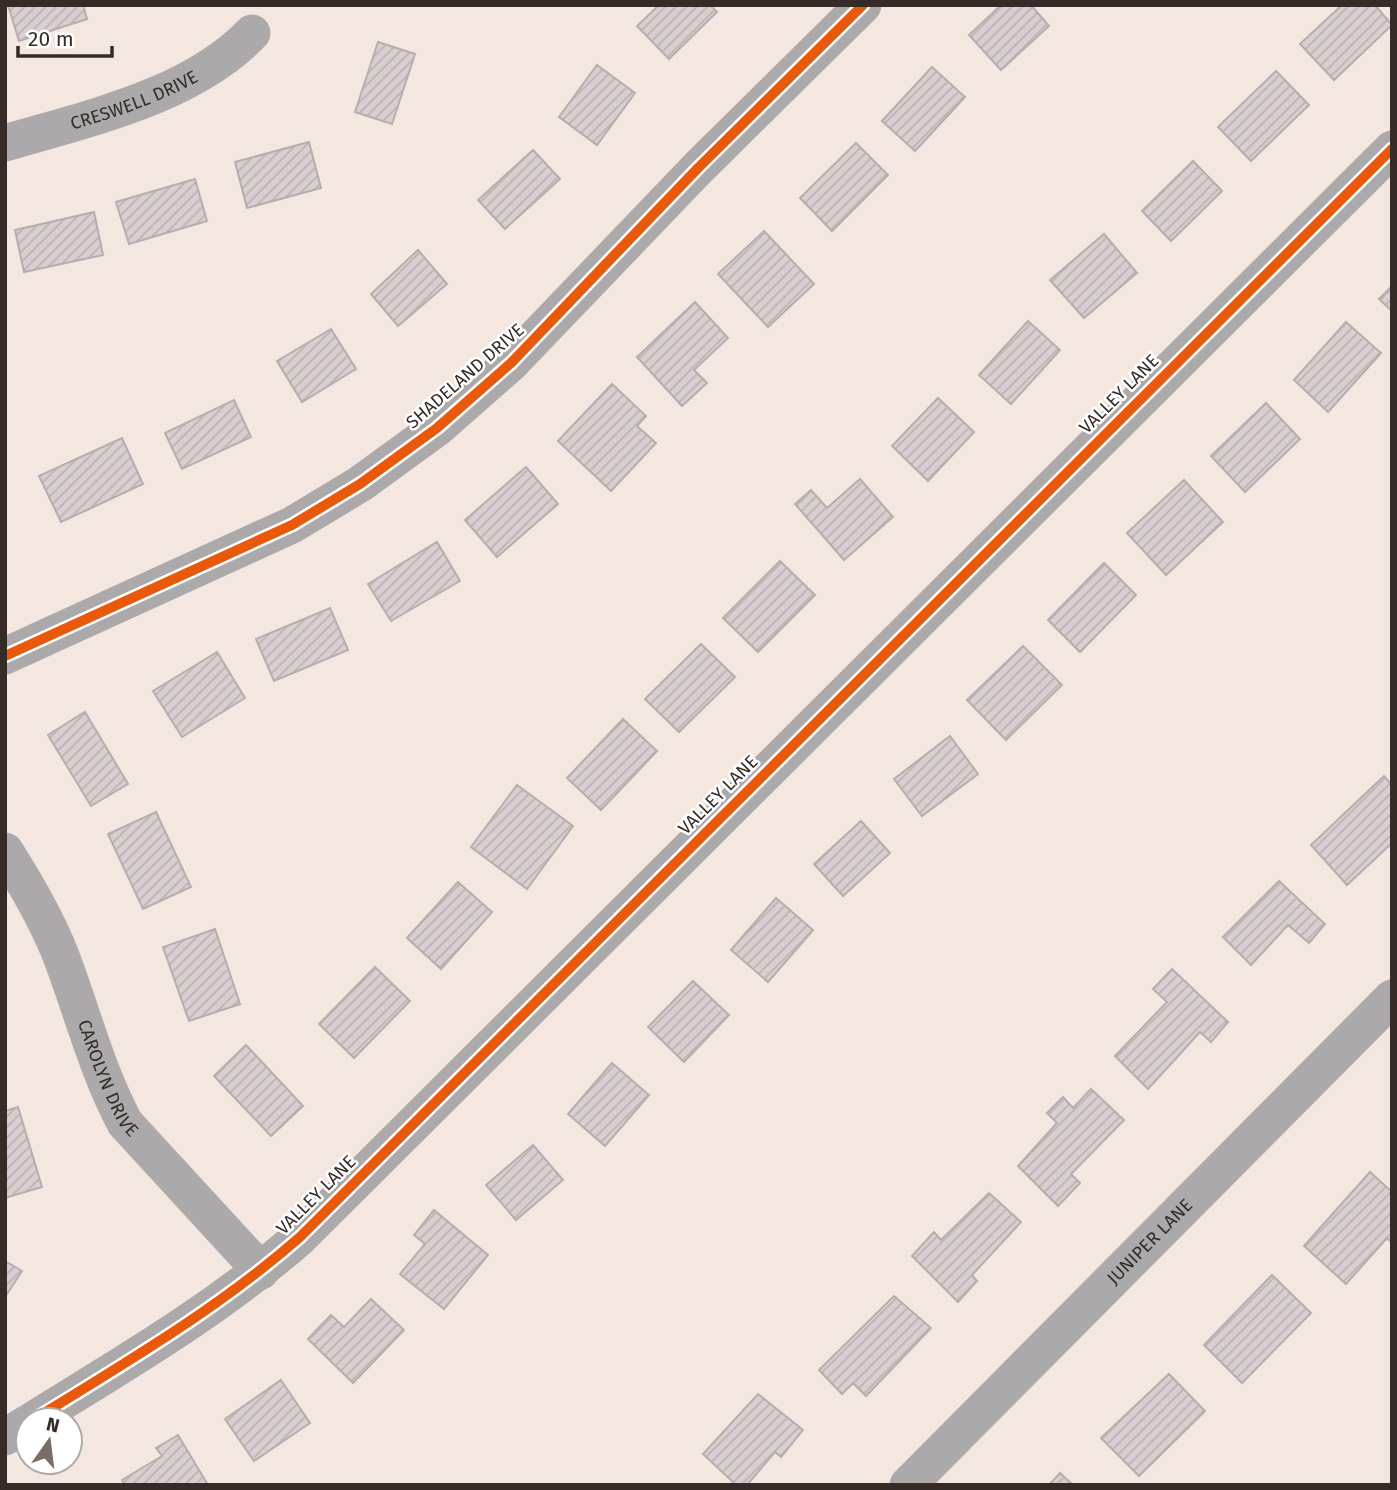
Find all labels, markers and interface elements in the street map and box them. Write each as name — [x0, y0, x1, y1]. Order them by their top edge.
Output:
scale bar — [18, 14, 112, 58]
text: 20 m — [28, 26, 74, 52]
street label: CRESWELL DRIVE — [68, 66, 202, 135]
street label: SHADELAND DRIVE — [402, 319, 528, 433]
street label: VALLEY LANE — [1075, 350, 1163, 438]
street label: VALLEY LANE — [674, 751, 762, 839]
street label: CAROLYN DRIVE — [73, 1017, 143, 1141]
street label: VALLEY LANE — [272, 1151, 360, 1239]
street label: JUNIPER LANE — [1102, 1194, 1197, 1289]
north arrow — [14, 1406, 84, 1476]
text: N — [44, 1412, 62, 1438]

